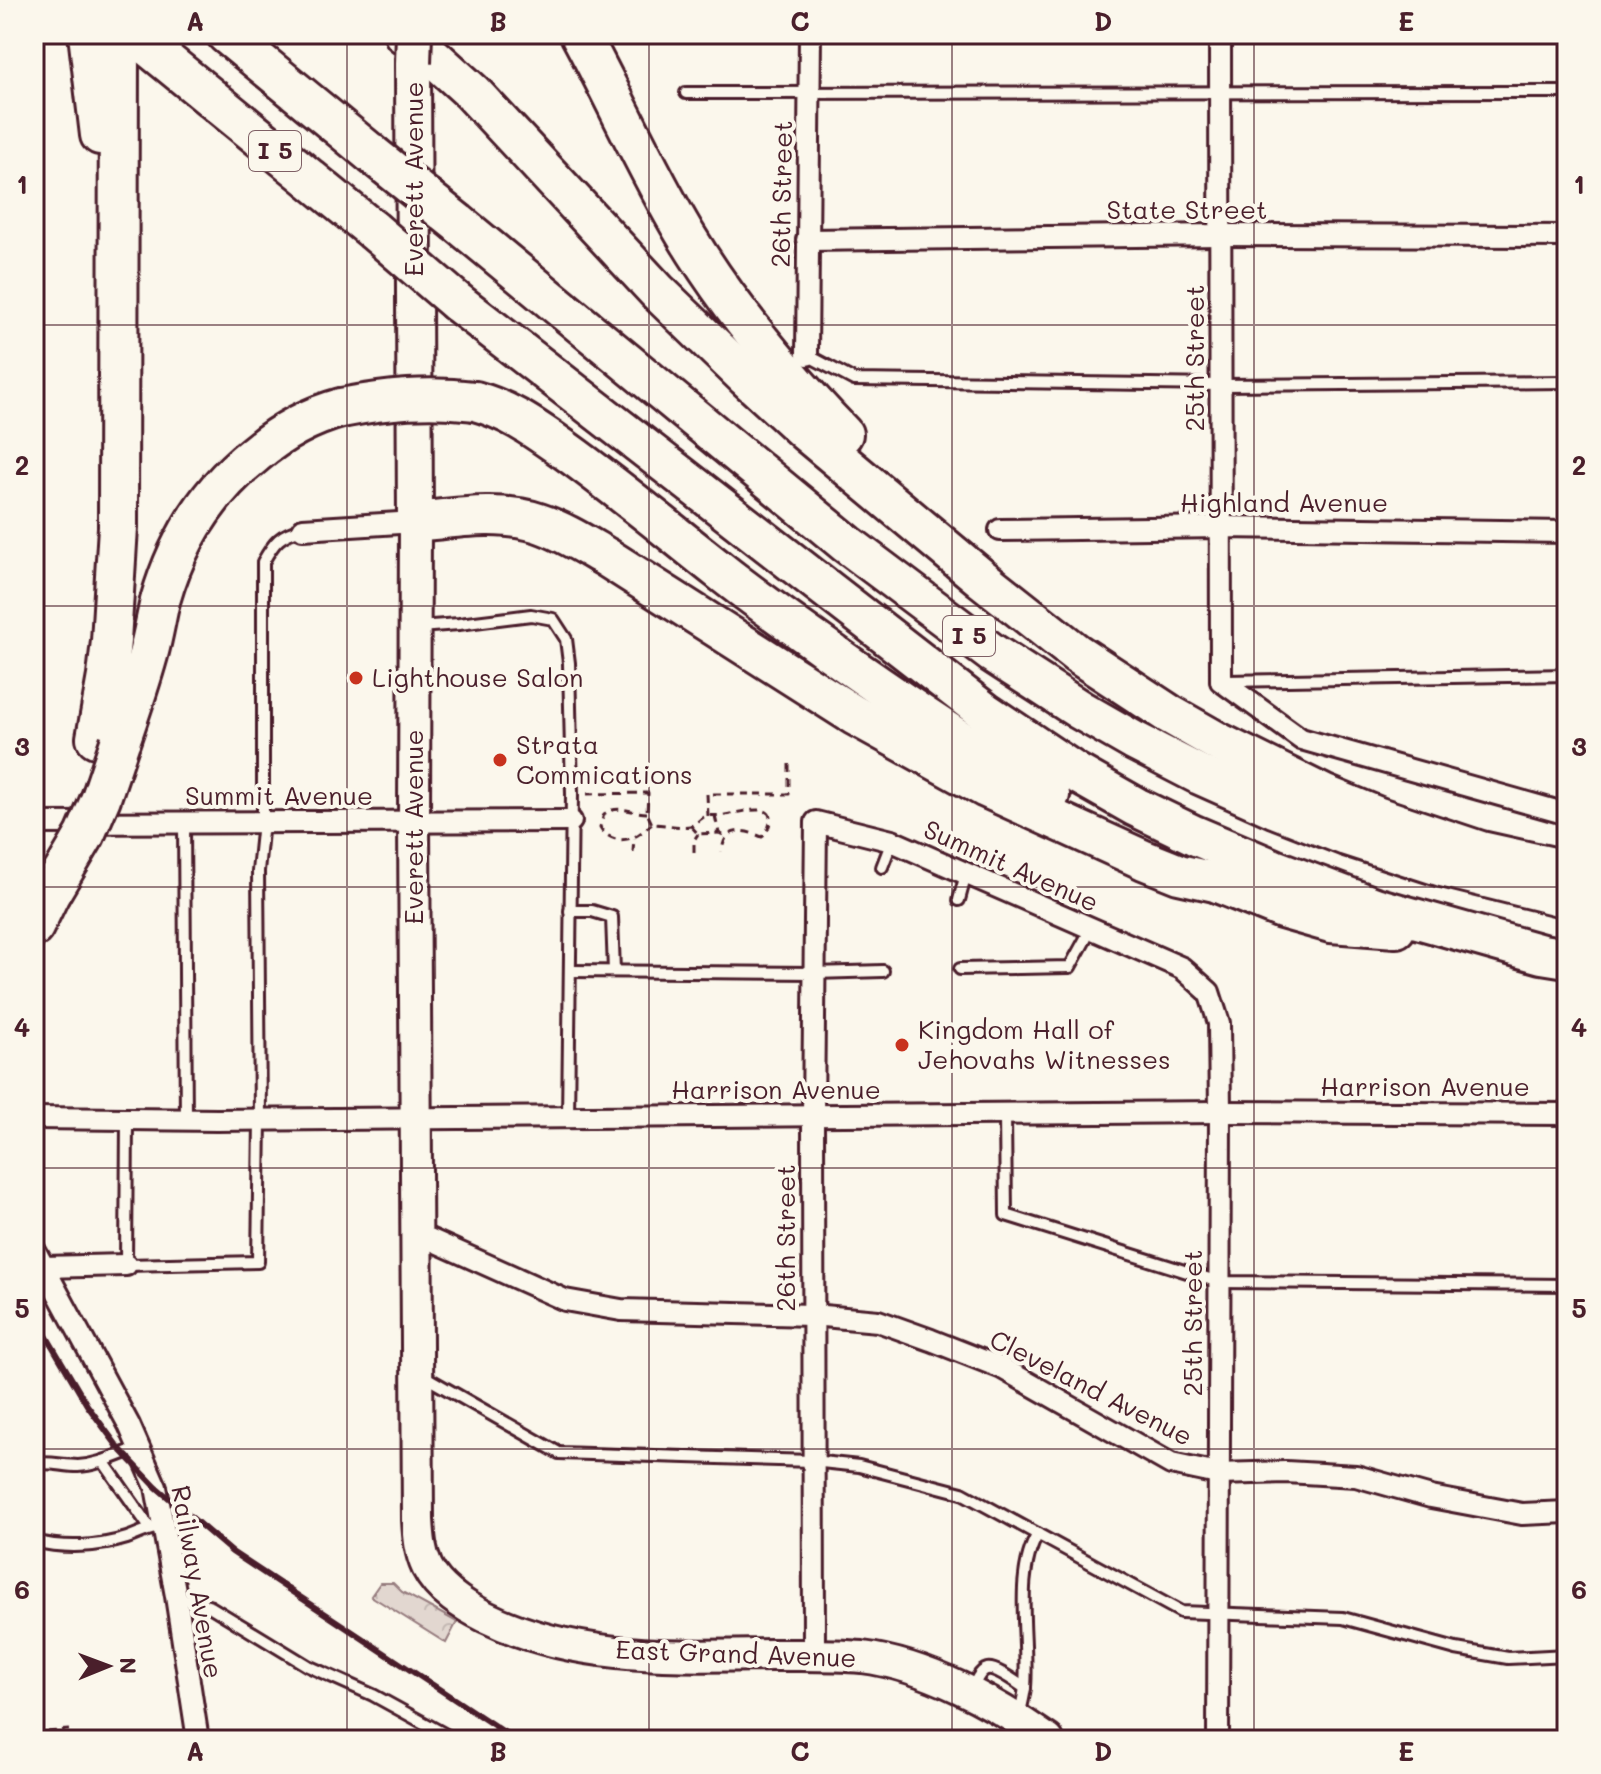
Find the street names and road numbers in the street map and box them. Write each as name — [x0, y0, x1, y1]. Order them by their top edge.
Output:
street label: Everett Avenue — [396, 81, 430, 277]
street label: 26th Street — [763, 120, 799, 268]
road number: I 5 — [249, 131, 301, 171]
street label: State Street — [1107, 192, 1267, 226]
street label: 25th Street — [1177, 285, 1211, 431]
street label: Highland Avenue — [1180, 485, 1388, 519]
road number: I 5 — [943, 616, 995, 656]
street label: Everett Avenue — [396, 729, 430, 925]
street label: Summit Avenue — [185, 778, 373, 812]
street label: Summit Avenue — [919, 811, 1104, 919]
street label: Harrison Avenue — [1320, 1069, 1530, 1103]
street label: Harrison Avenue — [671, 1072, 881, 1106]
street label: 26th Street — [768, 1164, 802, 1312]
street label: 25th Street — [1175, 1250, 1209, 1396]
street label: Cleveland Avenue — [984, 1321, 1198, 1453]
street label: Railway Avenue — [164, 1483, 232, 1681]
street label: East Grand Avenue — [615, 1632, 857, 1674]

